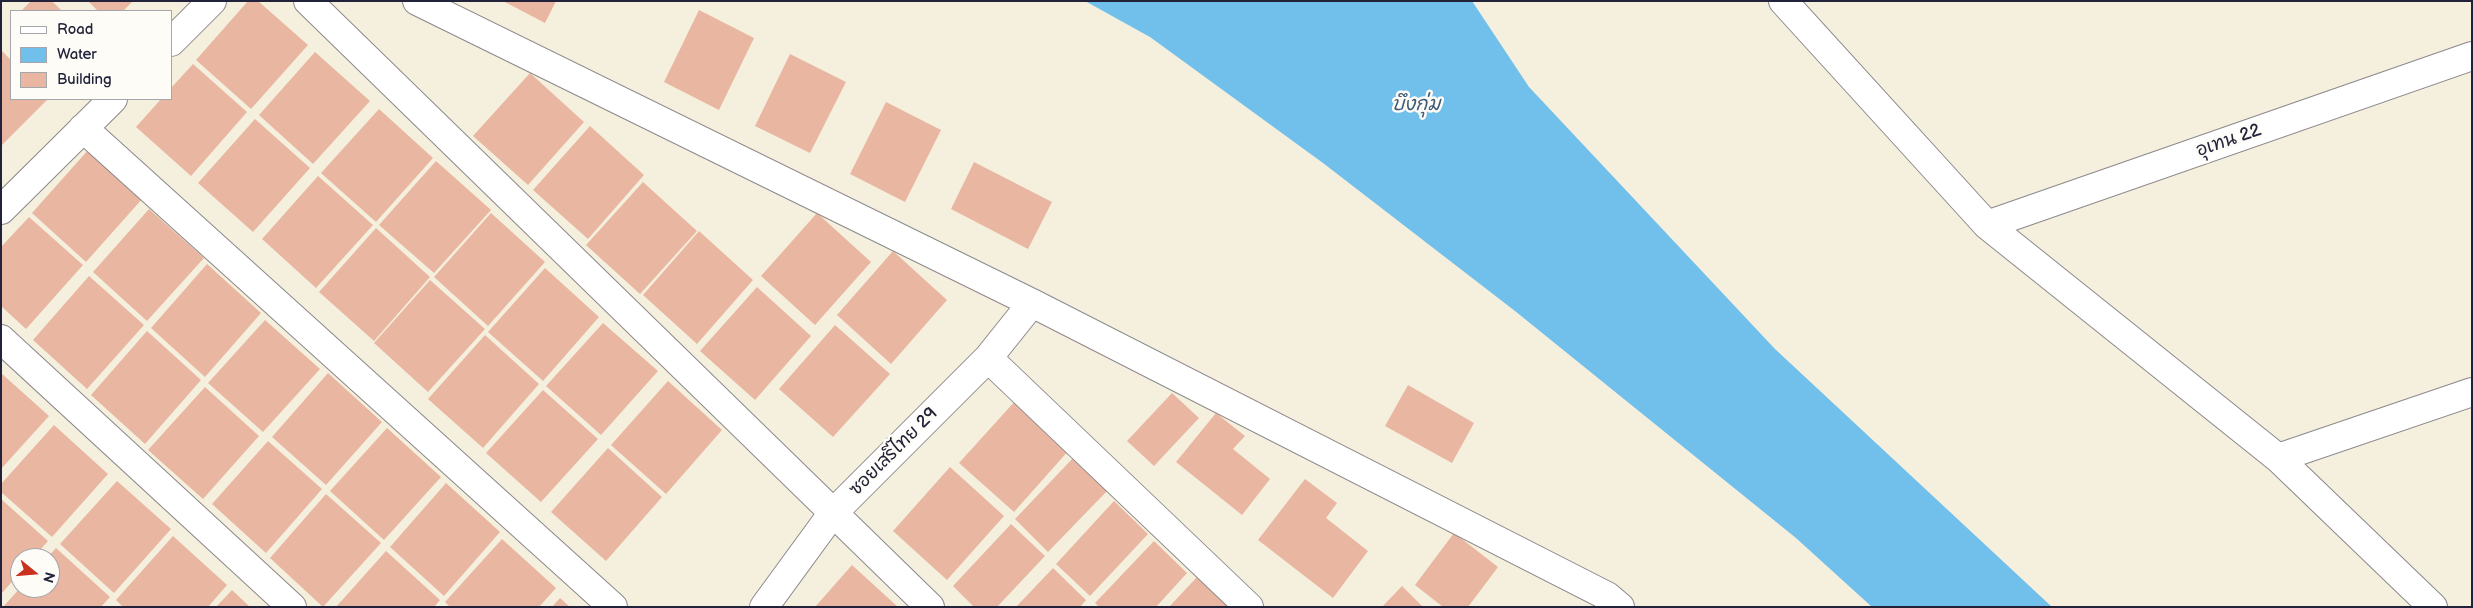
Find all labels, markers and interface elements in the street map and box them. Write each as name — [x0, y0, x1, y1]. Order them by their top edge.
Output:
legend — [10, 10, 172, 100]
text: Road — [57, 20, 93, 39]
text: Water — [57, 45, 97, 64]
text: Building — [57, 70, 112, 89]
water label: บึงกุ่ม — [1392, 94, 1440, 116]
street label: อุเทน 22 — [2194, 120, 2264, 162]
street label: ซอยเสรีไทย 29 — [845, 403, 943, 501]
north arrow — [10, 548, 60, 598]
text: N — [39, 570, 59, 585]

